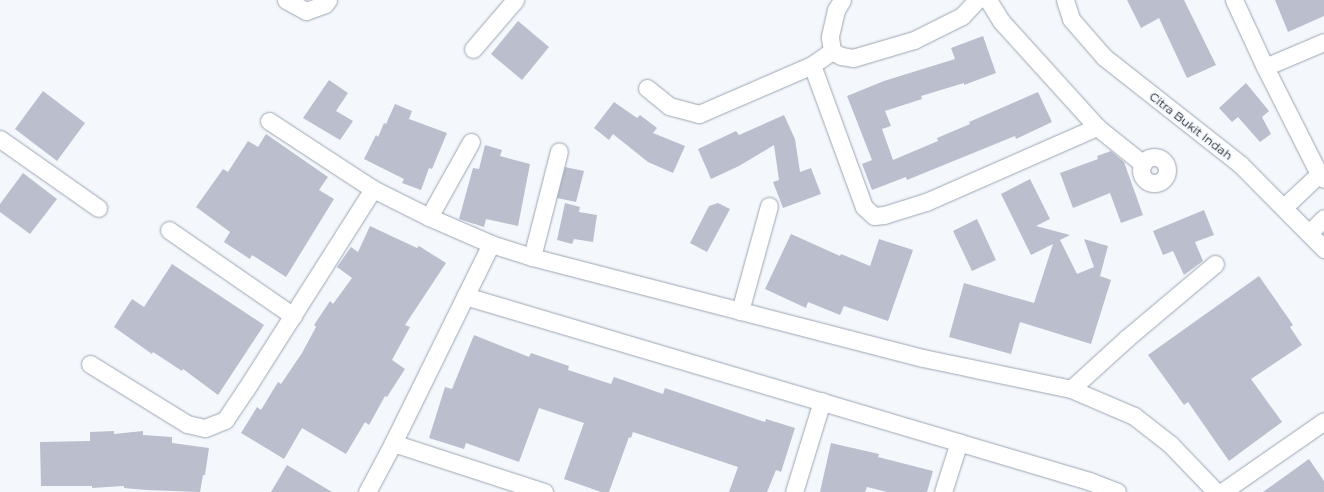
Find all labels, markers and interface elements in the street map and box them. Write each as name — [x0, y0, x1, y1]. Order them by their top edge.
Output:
street label: Citra Bukit Indah — [1147, 89, 1235, 163]

